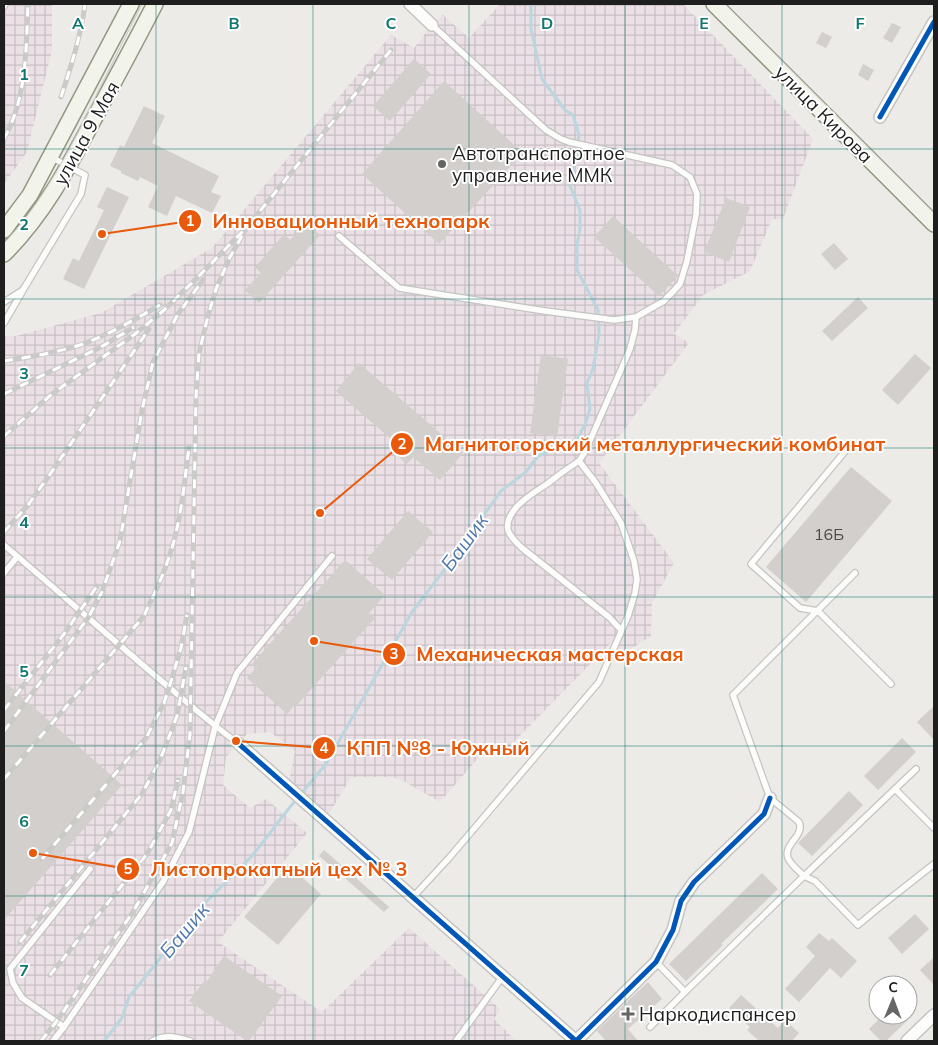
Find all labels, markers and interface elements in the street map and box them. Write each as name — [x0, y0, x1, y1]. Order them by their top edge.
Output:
text: A — [72, 13, 84, 33]
text: B — [228, 13, 240, 33]
text: C — [386, 13, 397, 33]
text: D — [541, 13, 553, 33]
text: E — [699, 13, 709, 33]
text: F — [855, 13, 865, 33]
street label: улица Кирова — [770, 60, 878, 168]
text: 1 — [19, 64, 29, 84]
street label: улица 9 Мая — [48, 77, 124, 189]
place label: Автотранспортное управление ММК — [452, 141, 625, 187]
marker: Автотранспортное управление ММК — [436, 158, 448, 170]
callout: Инновационный технопарк — [177, 203, 499, 238]
text: Инновационный технопарк — [212, 208, 490, 233]
text: 1 — [185, 211, 195, 230]
text: 2 — [19, 214, 29, 234]
text: 3 — [19, 363, 29, 383]
callout: Магнитогорский металлургический комбинат — [390, 426, 895, 461]
text: Магнитогорский металлургический комбинат — [425, 431, 886, 456]
text: 2 — [397, 434, 407, 453]
water label: Башик — [435, 507, 494, 576]
text: 4 — [19, 512, 29, 532]
house number: 16Б — [814, 524, 844, 544]
callout: Механическая мастерская — [382, 636, 694, 671]
text: Механическая мастерская — [416, 641, 684, 666]
text: 3 — [389, 644, 399, 663]
text: 5 — [19, 661, 29, 681]
callout: КПП №8 - Южный — [312, 730, 540, 765]
text: КПП №8 - Южный — [346, 735, 530, 760]
text: 4 — [319, 738, 329, 757]
text: 6 — [19, 811, 29, 831]
callout: Листопрокатный цех № 3 — [116, 852, 417, 887]
text: Листопрокатный цех № 3 — [151, 856, 407, 881]
text: 5 — [123, 859, 133, 878]
water label: Башик — [154, 896, 215, 963]
text: 7 — [19, 960, 29, 980]
north arrow — [868, 975, 918, 1025]
text: С — [888, 978, 898, 996]
place label: Наркодиспансер — [639, 1002, 796, 1026]
marker: Наркодиспансер — [621, 1007, 635, 1021]

